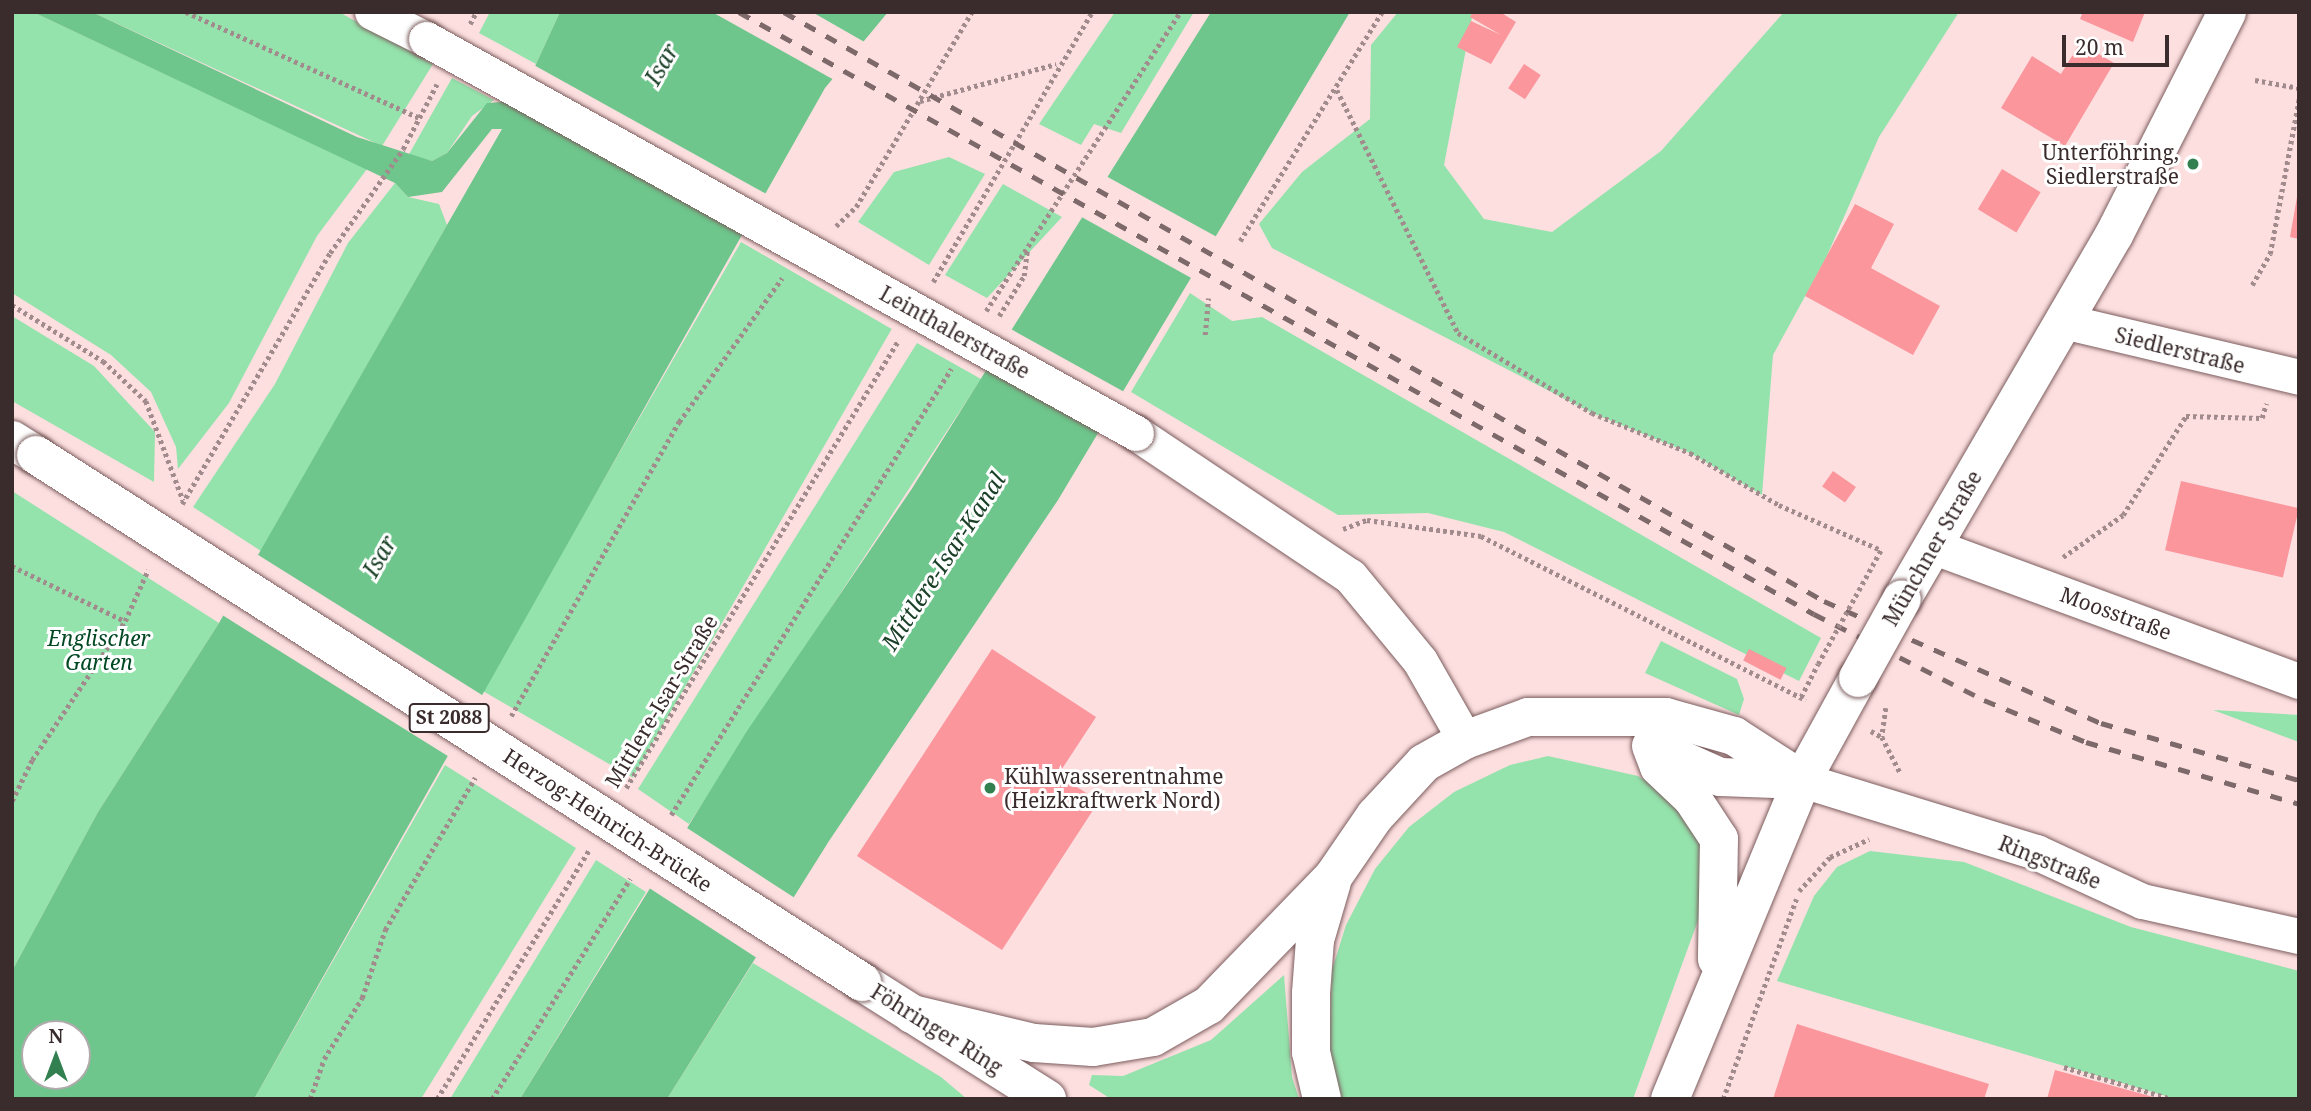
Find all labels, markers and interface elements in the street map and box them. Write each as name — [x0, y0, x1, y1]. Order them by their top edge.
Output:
scale bar — [2066, 21, 2173, 65]
text: 20 m — [2075, 33, 2124, 61]
water label: Isar — [638, 38, 684, 90]
place label: Unterföhring, Siedlerstraße — [2042, 139, 2179, 189]
marker: Unterföhring, Siedlerstraße — [2185, 156, 2201, 172]
street label: Leinthalerstraße — [876, 280, 1034, 384]
street label: Siedlerstraße — [2112, 322, 2248, 378]
street label: Münchner Straße — [1877, 466, 1987, 630]
water label: Mittlere-Isar-Kanal — [875, 467, 1011, 655]
water label: Isar — [356, 530, 402, 582]
street label: Moosstraße — [2057, 581, 2175, 645]
street label: Mittlere-Isar-Straße — [599, 610, 723, 792]
park label: Englischer Garten — [48, 625, 150, 675]
road number: St 2088 — [407, 702, 491, 734]
street label: Herzog-Heinrich-Brücke — [499, 743, 717, 897]
place label: Kühlwasserentnahme (Heizkraftwerk Nord) — [1004, 763, 1223, 813]
marker: Kühlwasserentnahme (Heizkraftwerk Nord) — [982, 780, 998, 796]
street label: Ringstraße — [1995, 830, 2105, 894]
street label: Föhringer Ring — [867, 978, 1007, 1080]
north arrow — [21, 1020, 91, 1090]
text: N — [49, 1023, 63, 1049]

